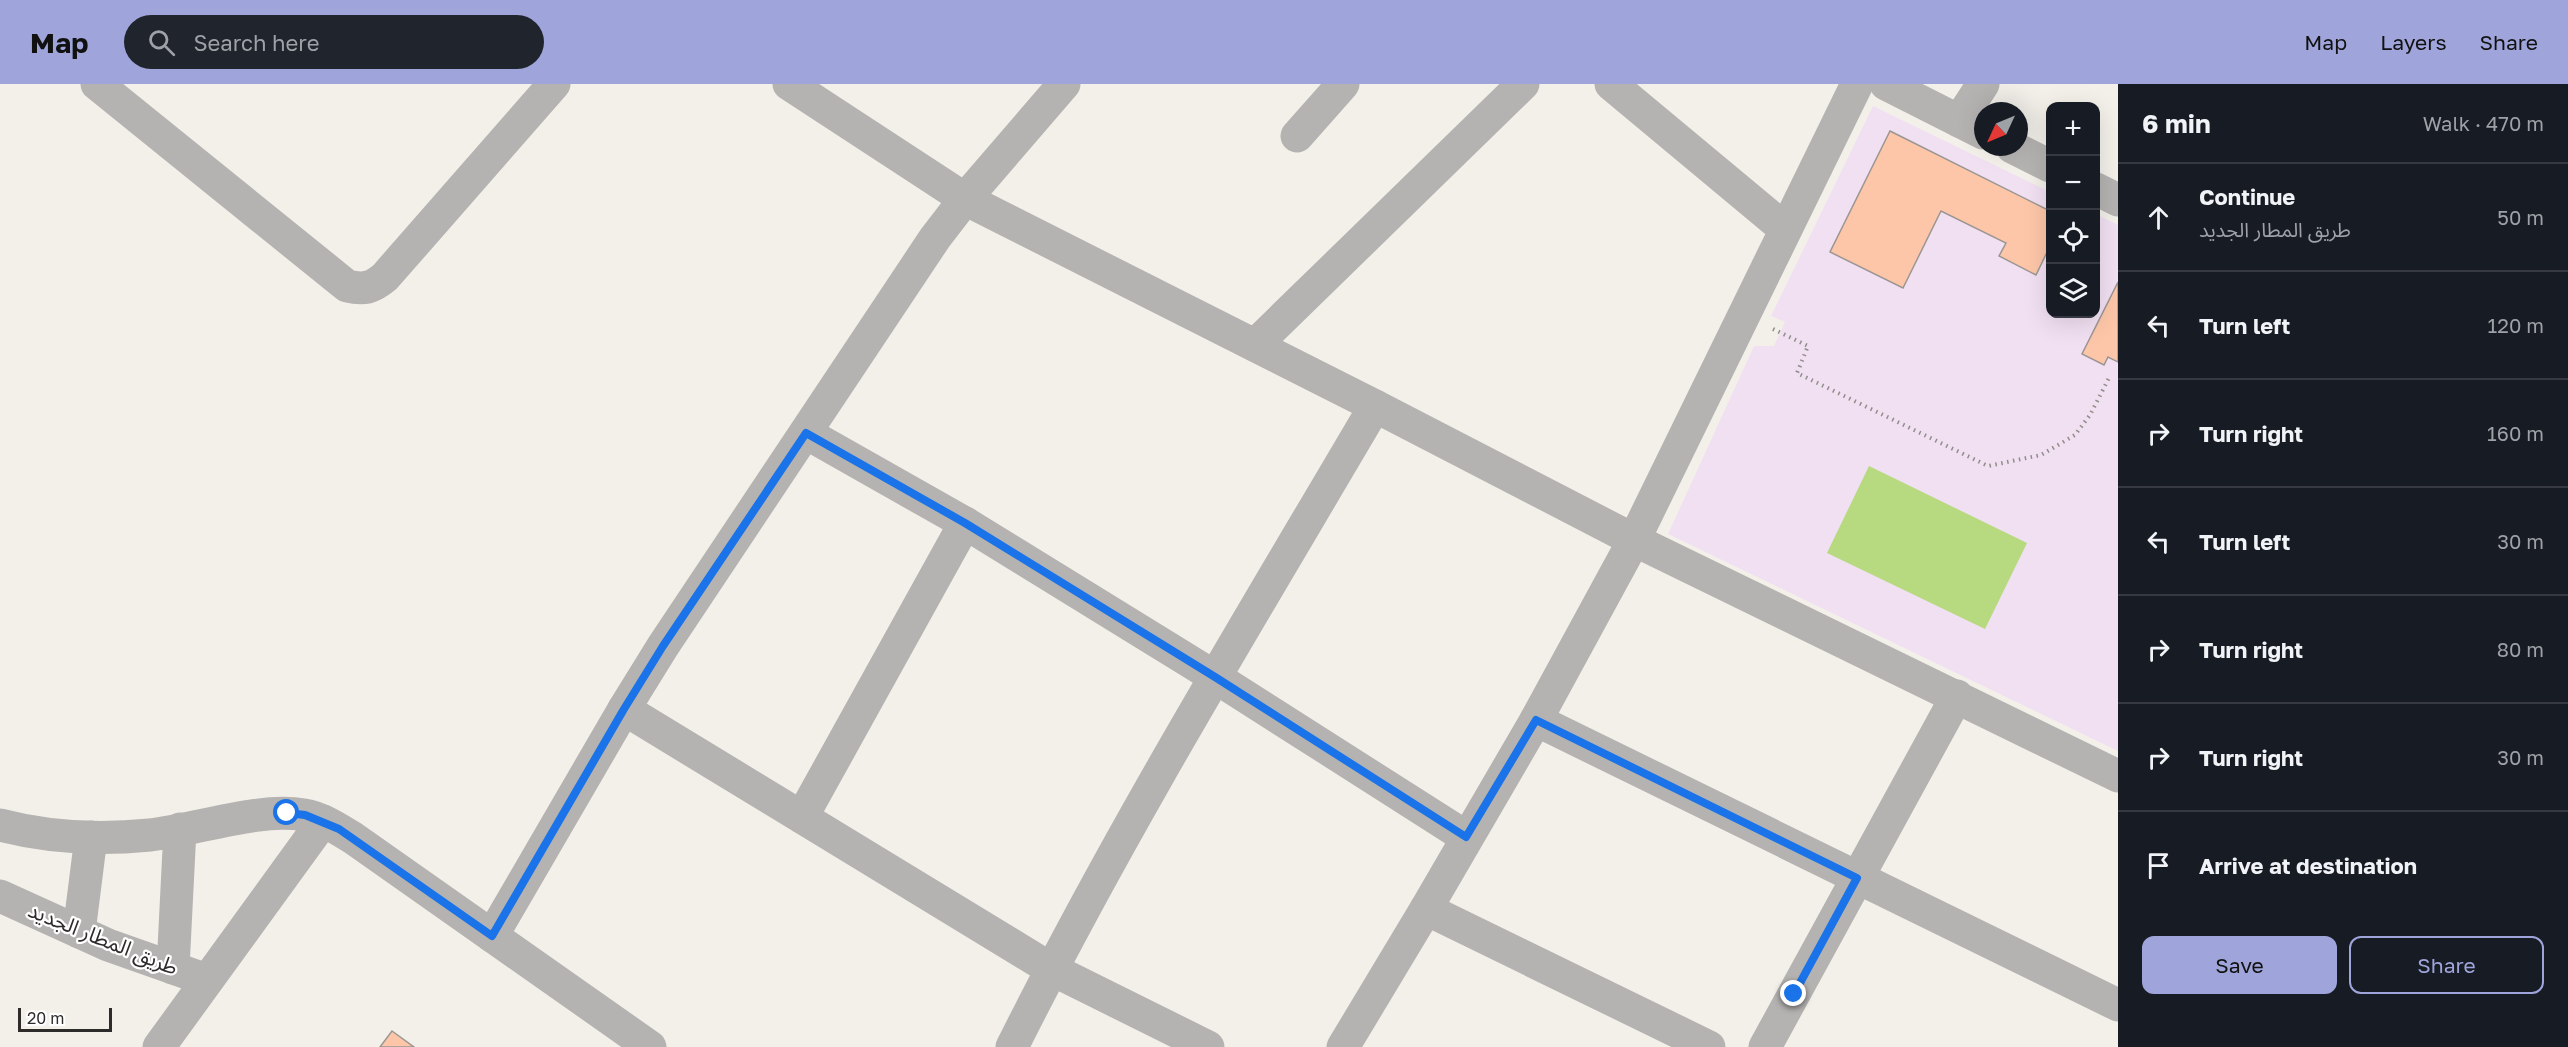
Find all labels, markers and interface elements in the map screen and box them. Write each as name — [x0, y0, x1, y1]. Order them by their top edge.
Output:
search box — [124, 15, 544, 69]
text: Map — [30, 26, 88, 59]
icon: search — [145, 26, 178, 59]
text: Search here — [193, 29, 319, 56]
text: Map — [2304, 29, 2347, 55]
text: Layers — [2380, 29, 2447, 55]
text: Share — [2480, 29, 2538, 55]
north arrow — [1974, 102, 2028, 156]
map controls — [2046, 102, 2100, 318]
button: + — [2046, 102, 2100, 156]
text: 6 min — [2142, 108, 2211, 139]
text: Walk · 470 m — [2423, 111, 2544, 135]
button: − — [2046, 156, 2100, 210]
text: Continue — [2199, 183, 2295, 210]
icon: ahead — [2142, 201, 2175, 234]
text: 50 m — [2497, 205, 2544, 229]
button: locate — [2046, 210, 2100, 264]
text: طريق المطار الجديد — [2199, 217, 2351, 241]
button: layers — [2046, 264, 2100, 318]
icon: left — [2142, 309, 2175, 342]
text: Turn left — [2199, 312, 2290, 339]
text: 120 m — [2488, 313, 2544, 337]
icon: right — [2142, 417, 2175, 450]
text: Turn right — [2199, 420, 2303, 447]
text: 160 m — [2487, 421, 2544, 445]
icon: left — [2142, 525, 2175, 558]
text: Turn left — [2199, 528, 2290, 555]
text: 30 m — [2497, 529, 2544, 553]
icon: right — [2142, 633, 2175, 666]
text: Turn right — [2199, 636, 2303, 663]
text: 80 m — [2497, 637, 2544, 661]
icon: right — [2142, 741, 2175, 774]
text: Turn right — [2199, 744, 2303, 771]
text: 30 m — [2497, 745, 2544, 769]
route start — [273, 799, 299, 825]
icon: arrive — [2142, 849, 2175, 882]
text: Arrive at destination — [2199, 852, 2417, 879]
street label: طريق المطار الجديد — [24, 896, 182, 981]
button: Save — [2142, 936, 2337, 994]
button: Share — [2349, 936, 2544, 994]
route end — [1780, 980, 1806, 1006]
scale bar — [18, 1005, 112, 1032]
text: 20 m — [27, 1008, 64, 1028]

